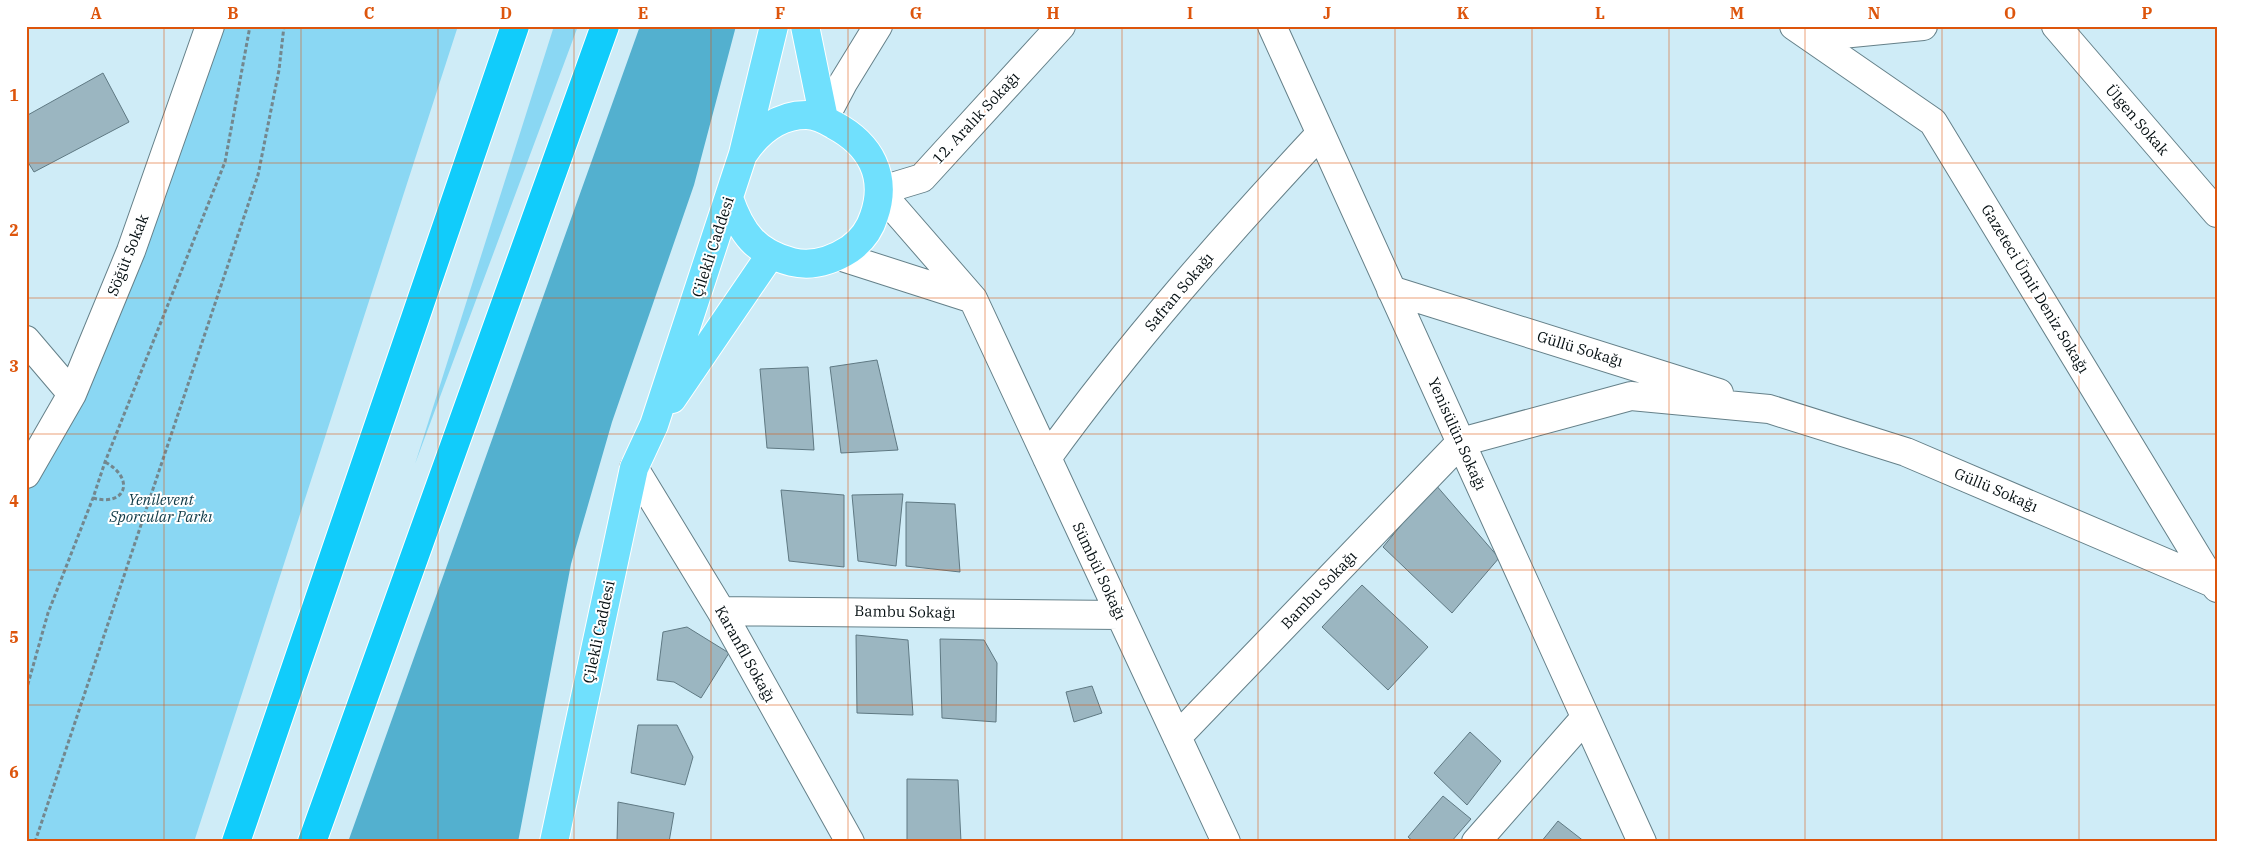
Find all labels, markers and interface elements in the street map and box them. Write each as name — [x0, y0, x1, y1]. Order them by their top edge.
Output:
text: A — [90, 3, 102, 23]
text: B — [227, 3, 239, 23]
text: C — [364, 3, 374, 23]
text: D — [500, 3, 512, 23]
text: E — [638, 3, 648, 23]
text: F — [775, 3, 785, 23]
text: G — [910, 3, 922, 23]
text: H — [1047, 3, 1060, 23]
text: I — [1187, 3, 1193, 23]
text: J — [1323, 3, 1331, 23]
text: K — [1457, 3, 1470, 23]
text: L — [1595, 3, 1605, 23]
text: M — [1730, 3, 1744, 23]
text: N — [1868, 3, 1880, 23]
text: O — [2004, 3, 2016, 23]
text: P — [2142, 3, 2153, 23]
street label: 12. Aralık Sokağı — [928, 67, 1023, 168]
street label: Ülgen Sokak — [2101, 80, 2173, 159]
text: 1 — [9, 85, 19, 105]
street label: Çilekli Caddesi — [687, 194, 738, 300]
street label: Gazeteci Ümit Deniz Sokağı — [1977, 201, 2094, 377]
street label: Söğüt Sokak — [103, 211, 153, 298]
text: 2 — [9, 220, 19, 240]
street label: Safran Sokağı — [1140, 248, 1217, 335]
street label: Güllü Sokağı — [1535, 326, 1626, 371]
text: 3 — [9, 356, 19, 376]
street label: Yenisülün Sokağı — [1424, 374, 1491, 493]
street label: Güllü Sokağı — [1952, 463, 2041, 516]
park label: Yenilevent Sporcular Parkı — [109, 490, 213, 526]
text: 4 — [9, 491, 19, 511]
street label: Sümbül Sokağı — [1069, 519, 1131, 623]
street label: Bambu Sokağı — [1277, 546, 1361, 633]
street label: Çilekli Caddesi — [578, 579, 619, 685]
street label: Bambu Sokağı — [854, 601, 956, 622]
street label: Karanfil Sokağı — [711, 602, 780, 706]
text: 5 — [9, 627, 19, 647]
text: 6 — [9, 762, 19, 782]

